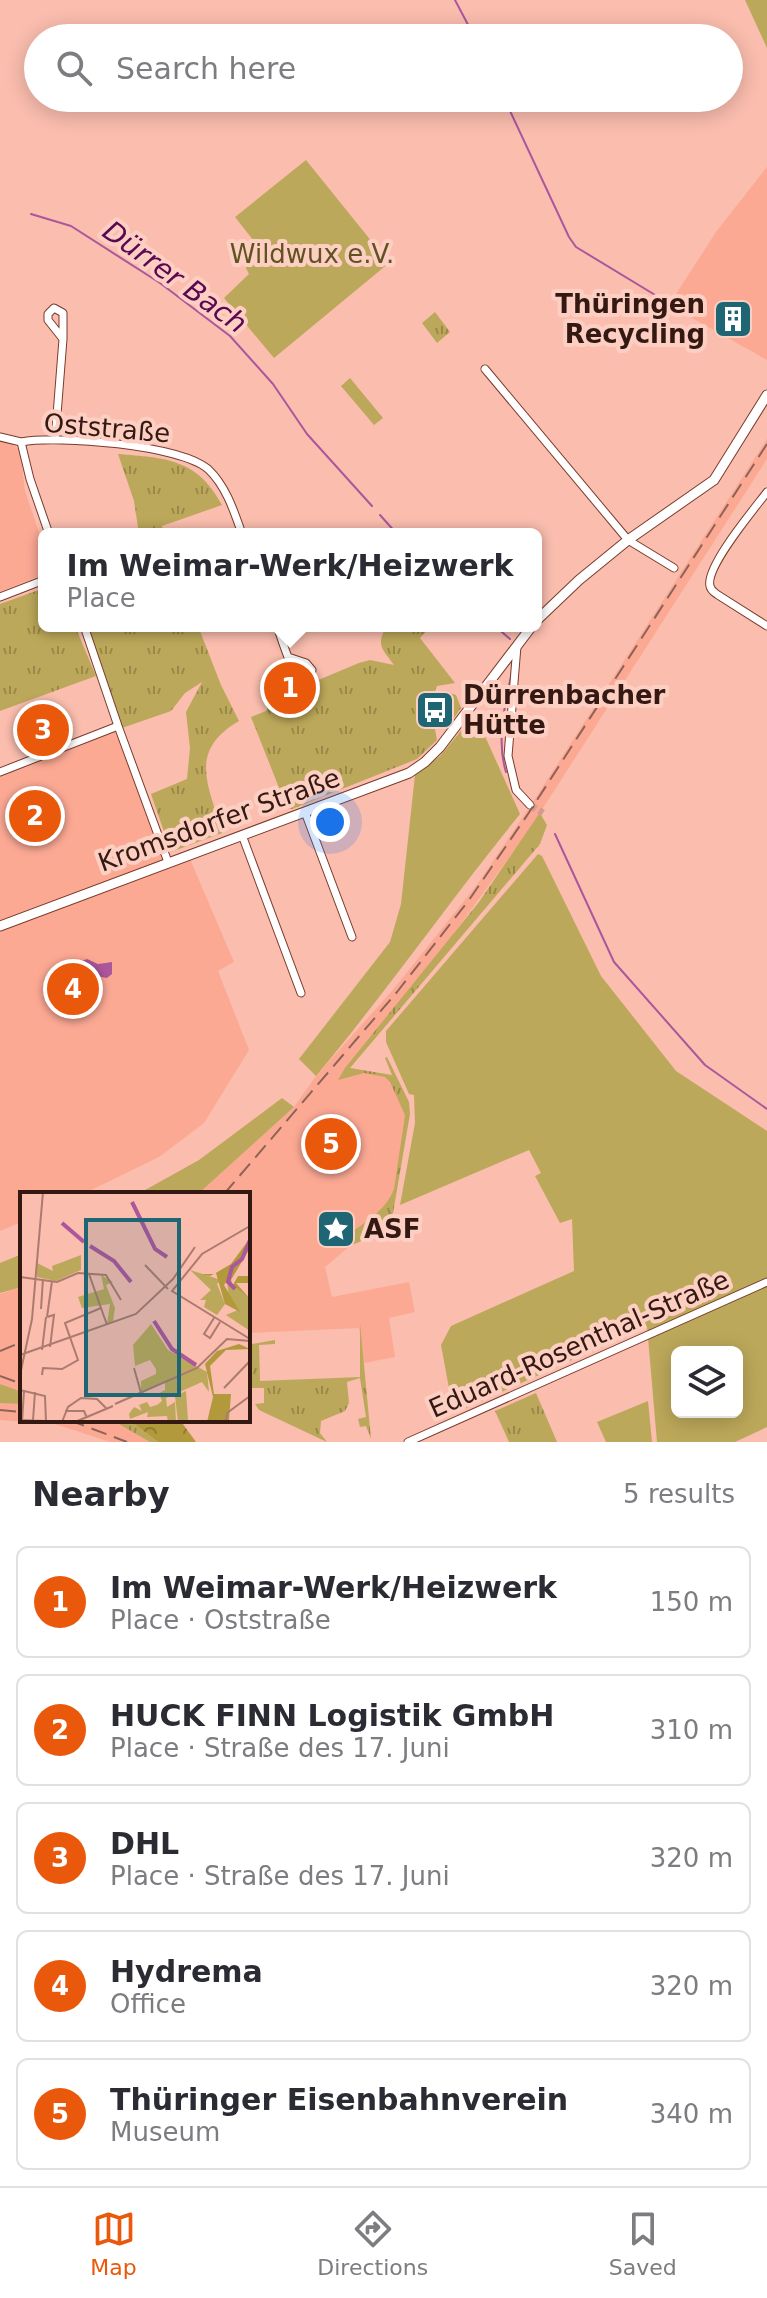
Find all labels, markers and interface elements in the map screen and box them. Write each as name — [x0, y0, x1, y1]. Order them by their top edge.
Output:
search box — [24, 24, 743, 112]
icon: search — [52, 46, 96, 90]
text: Search here — [116, 51, 296, 86]
water label: Dürrer Bach — [97, 214, 253, 340]
park label: Wildwux e.V. — [230, 239, 394, 269]
place label: Thüringen Recycling — [555, 289, 705, 349]
building icon: Thüringen Recycling — [712, 298, 754, 340]
street label: Oststraße — [42, 408, 172, 448]
popup — [38, 528, 542, 632]
text: Im Weimar-Werk/Heizwerk — [67, 548, 514, 583]
text: Place — [67, 583, 136, 613]
pin: 1 — [264, 658, 316, 718]
place label: Dürrenbacher Hütte — [463, 680, 666, 740]
bus stop icon: Dürrenbacher Hütte — [414, 689, 456, 731]
pin: 3 — [17, 700, 69, 760]
street label: Kromsdorfer Straße — [94, 762, 344, 878]
pin: 2 — [9, 786, 61, 846]
your location — [310, 802, 350, 842]
pin: 4 — [47, 959, 99, 1019]
pin: 5 — [305, 1114, 357, 1174]
inset map — [20, 1192, 250, 1422]
place icon: ASF — [315, 1208, 357, 1250]
place label: ASF — [364, 1214, 421, 1244]
street label: Eduard-Rosenthal-Straße — [424, 1264, 734, 1424]
map controls — [671, 1346, 743, 1418]
button: layers — [671, 1346, 743, 1418]
text: Nearby — [32, 1474, 170, 1514]
text: 5 results — [623, 1479, 735, 1509]
text: Im Weimar-Werk/Heizwerk — [110, 1570, 557, 1605]
text: 1 — [51, 1587, 69, 1617]
text: 150 m — [650, 1587, 733, 1617]
text: Place · Oststraße — [110, 1605, 331, 1635]
text: HUCK FINN Logistik GmbH — [110, 1698, 554, 1733]
text: 2 — [51, 1715, 69, 1745]
text: 310 m — [650, 1715, 733, 1745]
text: Place · Straße des 17. Juni — [110, 1733, 450, 1763]
text: DHL — [110, 1826, 179, 1861]
text: 3 — [51, 1843, 69, 1873]
text: 320 m — [650, 1843, 733, 1873]
text: Place · Straße des 17. Juni — [110, 1861, 450, 1891]
text: Hydrema — [110, 1954, 263, 1989]
text: 4 — [51, 1971, 69, 2001]
text: 320 m — [650, 1971, 733, 2001]
text: Office — [110, 1989, 186, 2019]
text: Thüringer Eisenbahnverein — [110, 2082, 568, 2117]
text: 5 — [51, 2099, 69, 2129]
text: 340 m — [650, 2099, 733, 2129]
text: Museum — [110, 2117, 220, 2147]
tab: Map — [90, 2207, 137, 2280]
tab: Directions — [317, 2207, 428, 2280]
tab: Saved — [609, 2207, 677, 2280]

